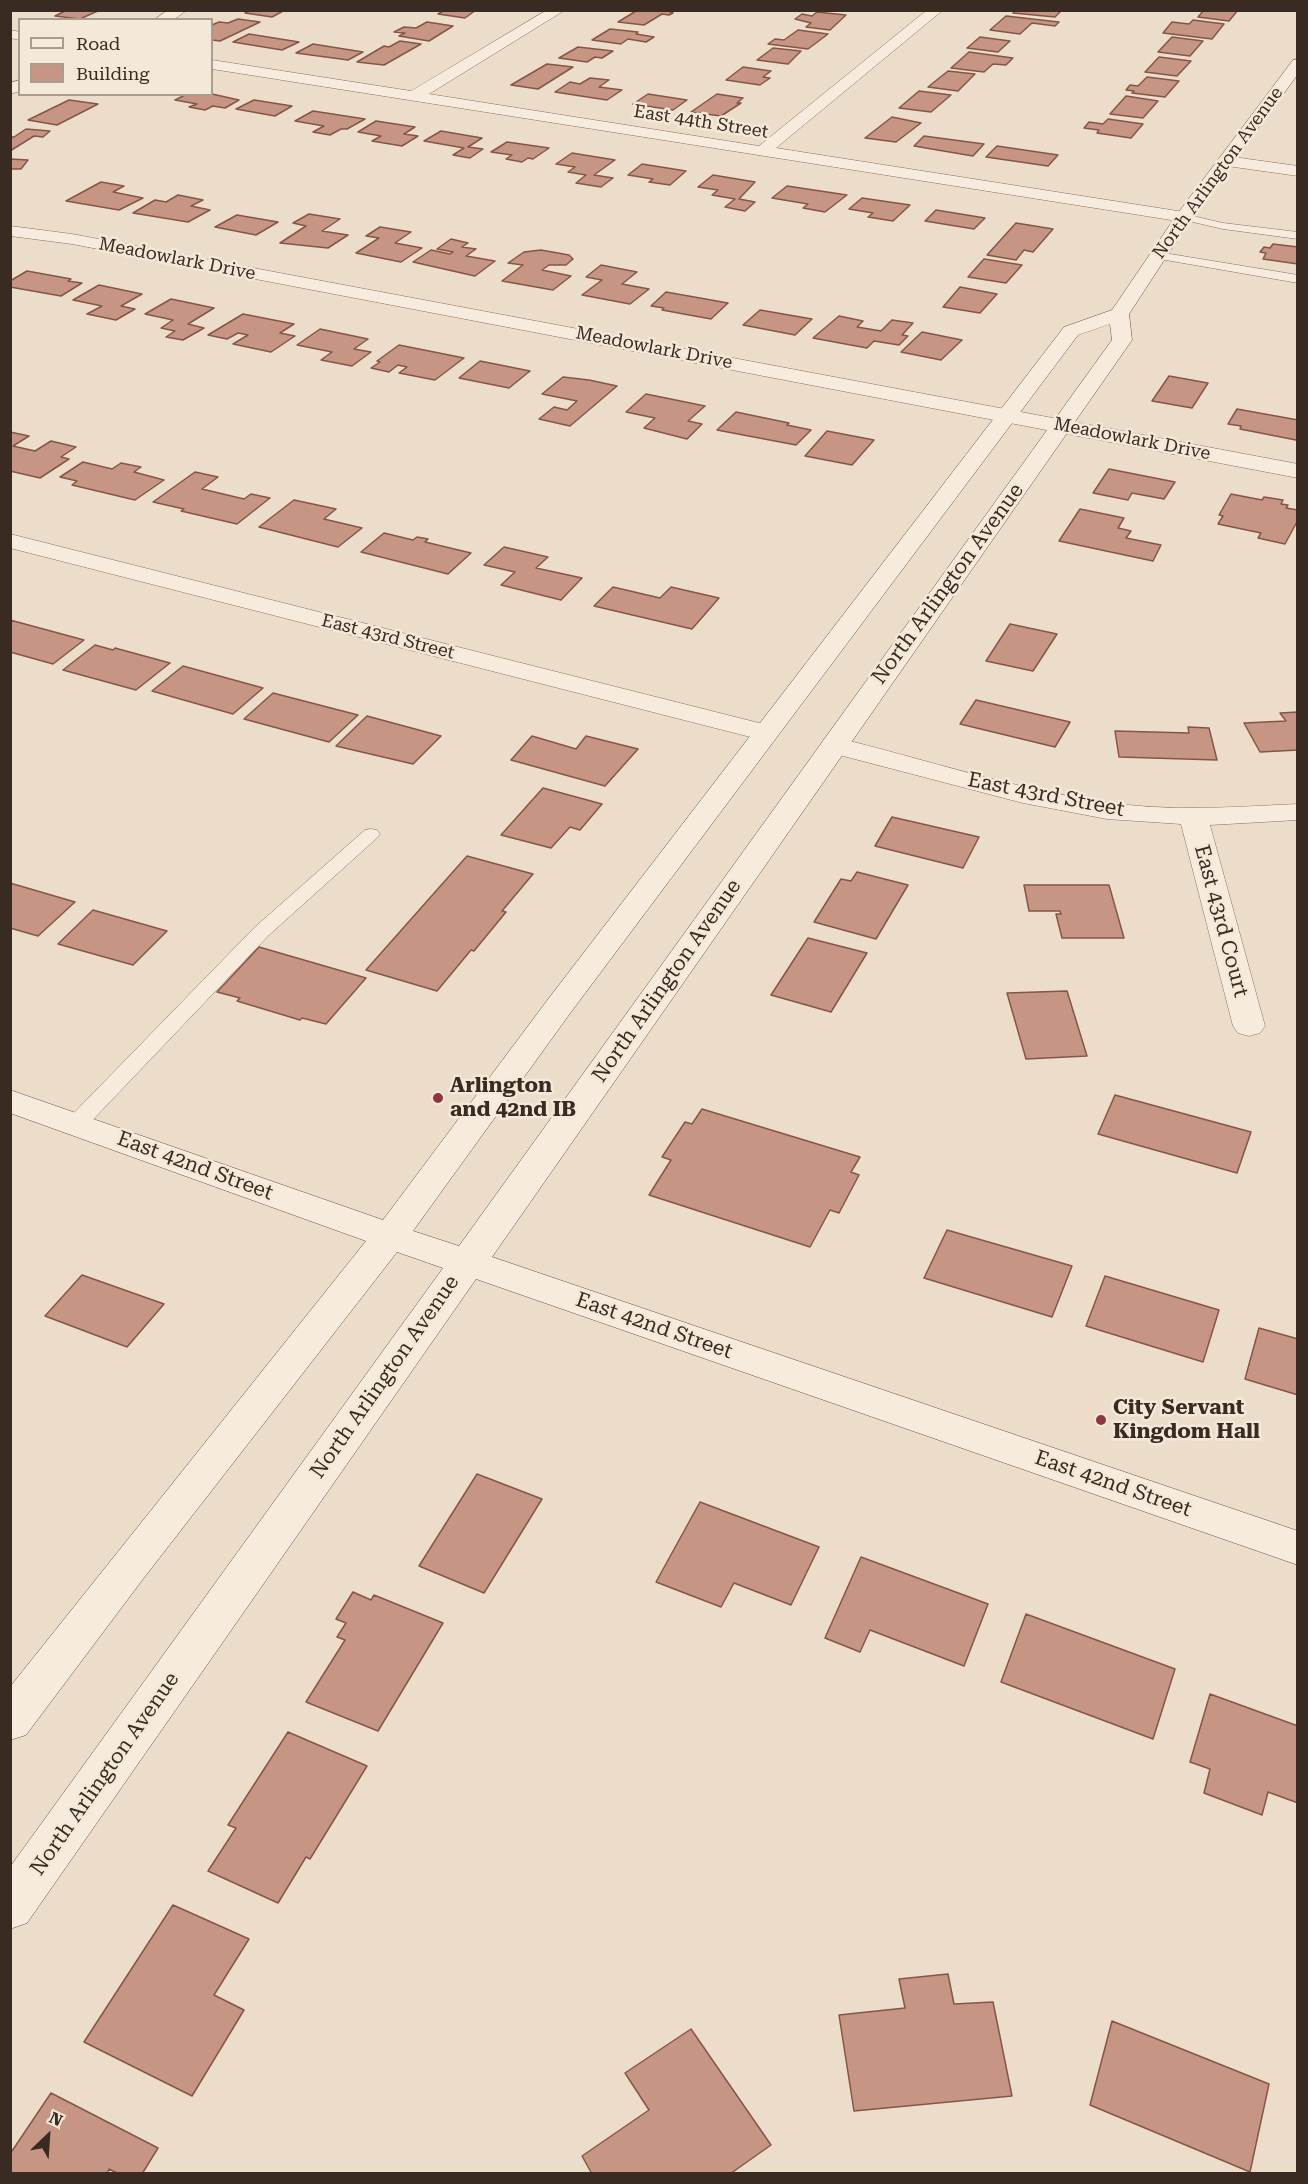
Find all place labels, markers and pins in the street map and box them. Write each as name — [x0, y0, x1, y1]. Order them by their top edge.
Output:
place label: Arlington and 42nd IB — [450, 1073, 576, 1123]
marker: Arlington and 42nd IB — [431, 1091, 445, 1105]
place label: City Servant Kingdom Hall — [1113, 1395, 1260, 1445]
marker: City Servant Kingdom Hall — [1094, 1413, 1108, 1427]

